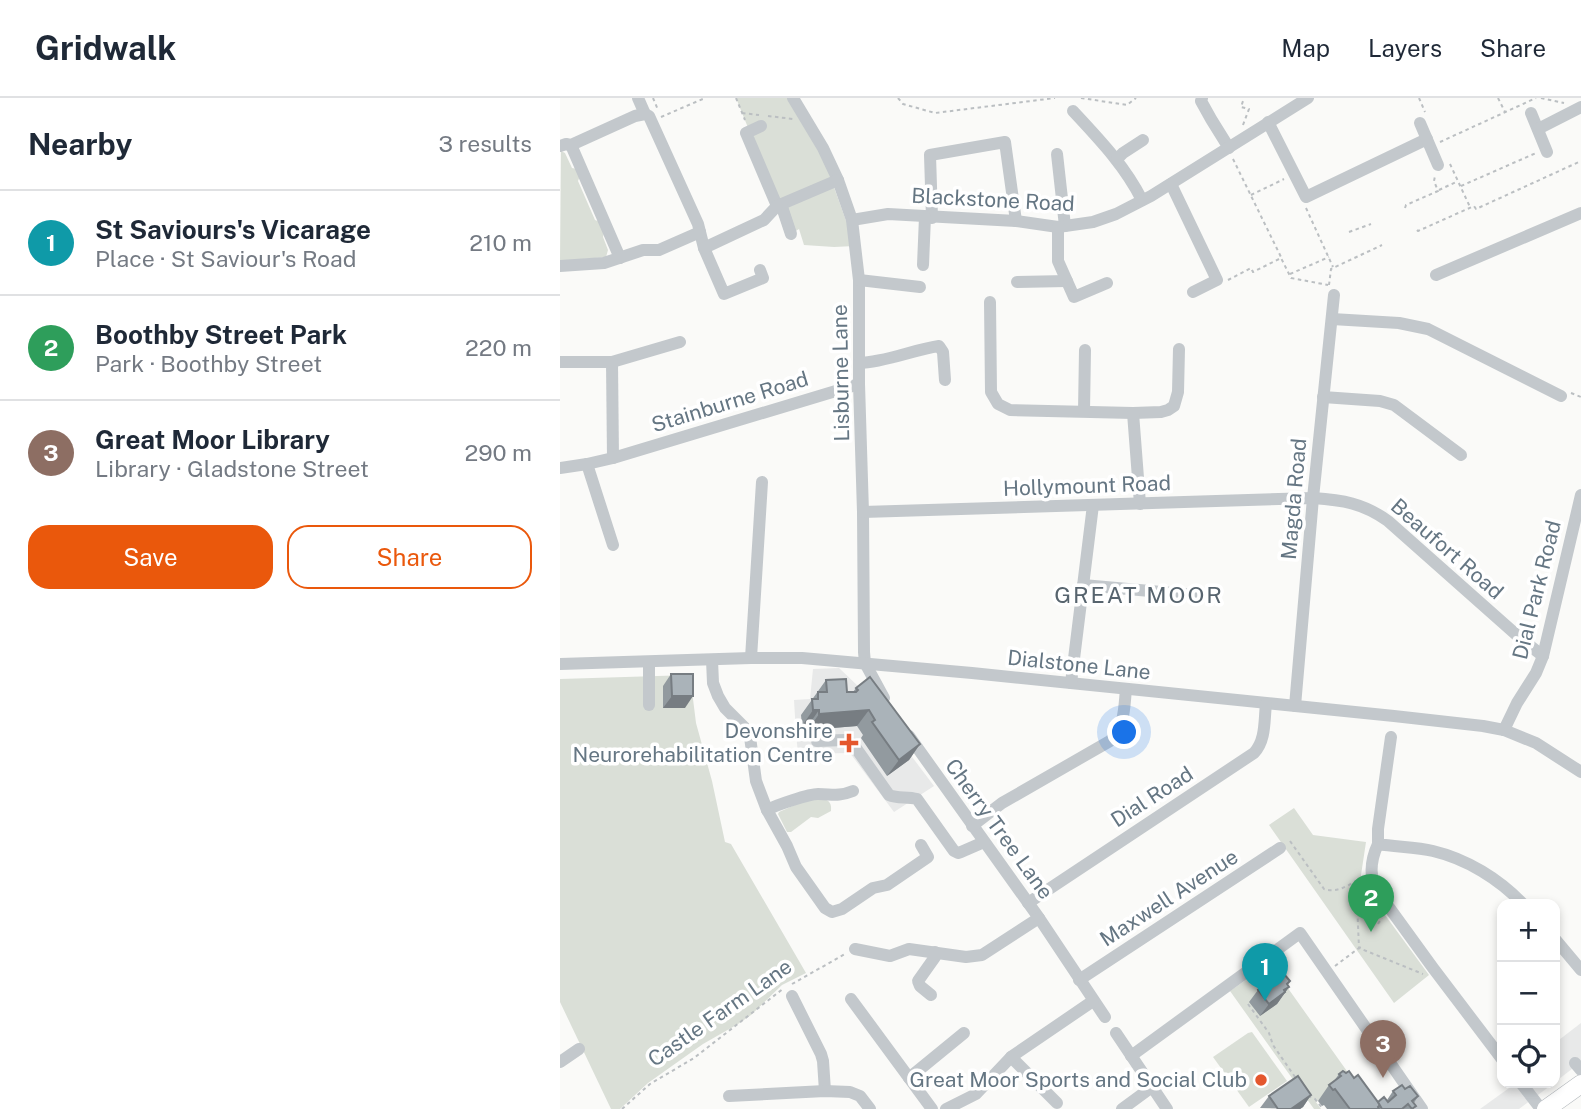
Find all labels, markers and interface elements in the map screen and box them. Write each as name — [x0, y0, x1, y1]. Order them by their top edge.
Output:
text: Gridwalk — [35, 29, 176, 67]
text: Map — [1281, 34, 1330, 62]
text: Layers — [1368, 34, 1442, 62]
text: Share — [1480, 34, 1546, 62]
text: Nearby — [28, 126, 132, 162]
text: 3 results — [438, 130, 532, 157]
street label: Blackstone Road — [911, 183, 1075, 216]
text: St Saviours's Vicarage — [95, 214, 371, 245]
text: 1 — [46, 229, 56, 256]
text: 210 m — [469, 229, 532, 256]
text: Place · St Saviour's Road — [95, 245, 356, 272]
street label: Lisburne Lane — [827, 304, 854, 442]
text: Boothby Street Park — [95, 319, 347, 350]
text: 2 — [44, 334, 58, 361]
text: 220 m — [465, 334, 532, 361]
text: Park · Boothby Street — [95, 350, 322, 377]
street label: Stainburne Road — [648, 366, 811, 437]
text: Great Moor Library — [95, 424, 330, 455]
street label: Magda Road — [1276, 437, 1311, 561]
text: 3 — [43, 439, 59, 466]
text: 290 m — [465, 439, 532, 466]
text: Library · Gladstone Street — [95, 455, 369, 482]
street label: Hollymount Road — [1003, 470, 1171, 501]
street label: Beaufort Road — [1386, 493, 1509, 604]
street label: Dial Park Road — [1507, 518, 1566, 662]
button: Save — [28, 525, 273, 589]
button: Share — [287, 525, 532, 589]
district label: GREAT MOOR — [1054, 581, 1224, 608]
street label: Dialstone Lane — [1006, 645, 1152, 684]
your location — [1107, 715, 1141, 749]
place label: Devonshire Neurorehabilitation Centre — [572, 718, 833, 767]
marker: Devonshire Neurorehabilitation Centre — [839, 733, 859, 753]
street label: Cherry Tree Lane — [940, 754, 1059, 904]
street label: Dial Road — [1106, 761, 1197, 832]
street label: Maxwell Avenue — [1095, 844, 1242, 951]
pin: 2 — [1348, 874, 1394, 932]
map controls — [1497, 899, 1560, 1088]
button: + — [1497, 899, 1560, 962]
pin: 1 — [1242, 943, 1288, 1001]
street label: Castle Farm Lane — [643, 954, 796, 1072]
button: − — [1497, 962, 1560, 1025]
pin: 3 — [1360, 1020, 1406, 1078]
button: locate — [1497, 1025, 1560, 1088]
place label: Great Moor Sports and Social Club — [910, 1067, 1247, 1092]
marker: Great Moor Sports and Social Club — [1253, 1072, 1269, 1088]

